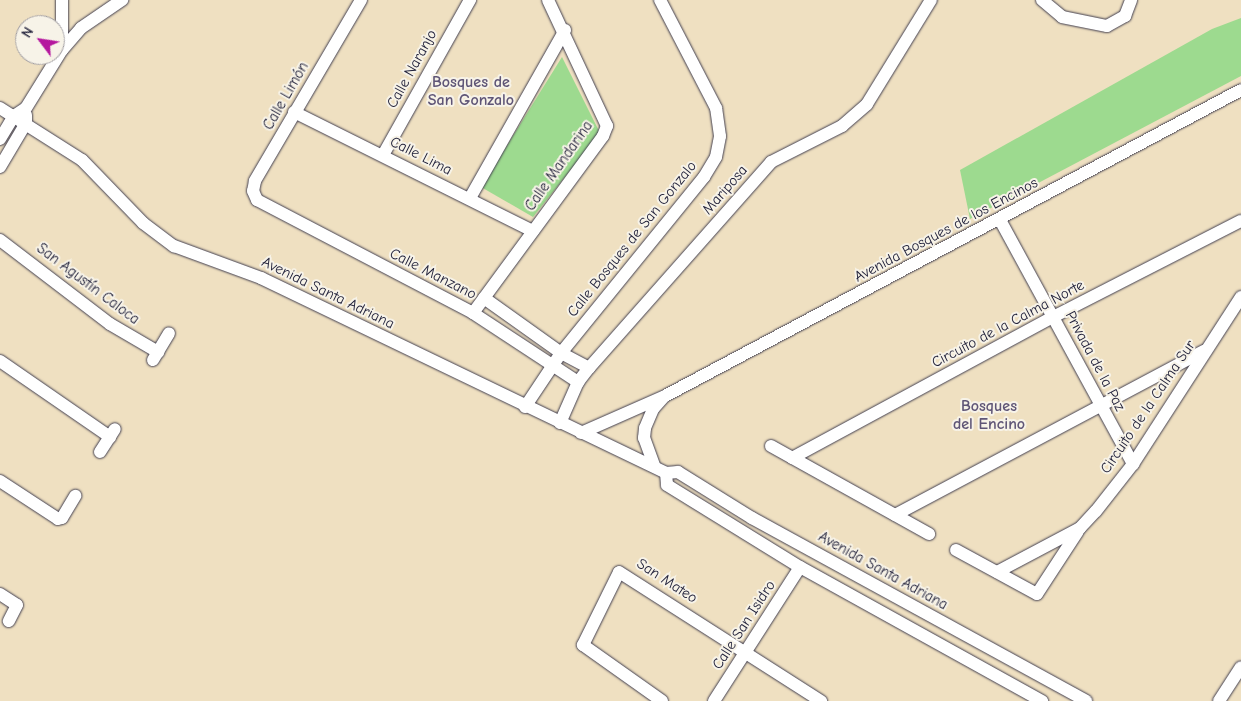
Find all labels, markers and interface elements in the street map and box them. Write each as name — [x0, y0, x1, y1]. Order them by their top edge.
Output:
north arrow — [15, 15, 65, 65]
text: N — [18, 24, 37, 41]
street label: Calle Naranjo — [383, 27, 441, 111]
street label: Calle Limón — [259, 59, 313, 133]
district label: Bosques de San Gonzalo — [428, 72, 514, 110]
street label: Calle Mandarina — [521, 118, 597, 214]
street label: Calle Lima — [387, 133, 455, 179]
street label: Calle Bosques de San Gonzalo — [564, 157, 700, 321]
street label: Mariposa — [699, 162, 751, 218]
street label: Avenida Bosques de los Encinos — [851, 174, 1041, 286]
street label: San Agustín Caloca — [33, 239, 143, 329]
street label: Calle Manzano — [387, 244, 479, 304]
street label: Avenida Santa Adriana — [259, 253, 397, 333]
street label: Circuito de la Calma Norte — [929, 276, 1087, 372]
street label: Privada de la Paz — [1061, 308, 1129, 414]
street label: Circuito de la Calma Sur — [1097, 337, 1199, 477]
district label: Bosques del Encino — [953, 396, 1025, 434]
street label: Avenida Santa Adriana — [815, 528, 951, 614]
street label: San Mateo — [633, 555, 701, 607]
street label: Calle San Isidro — [709, 577, 779, 673]

